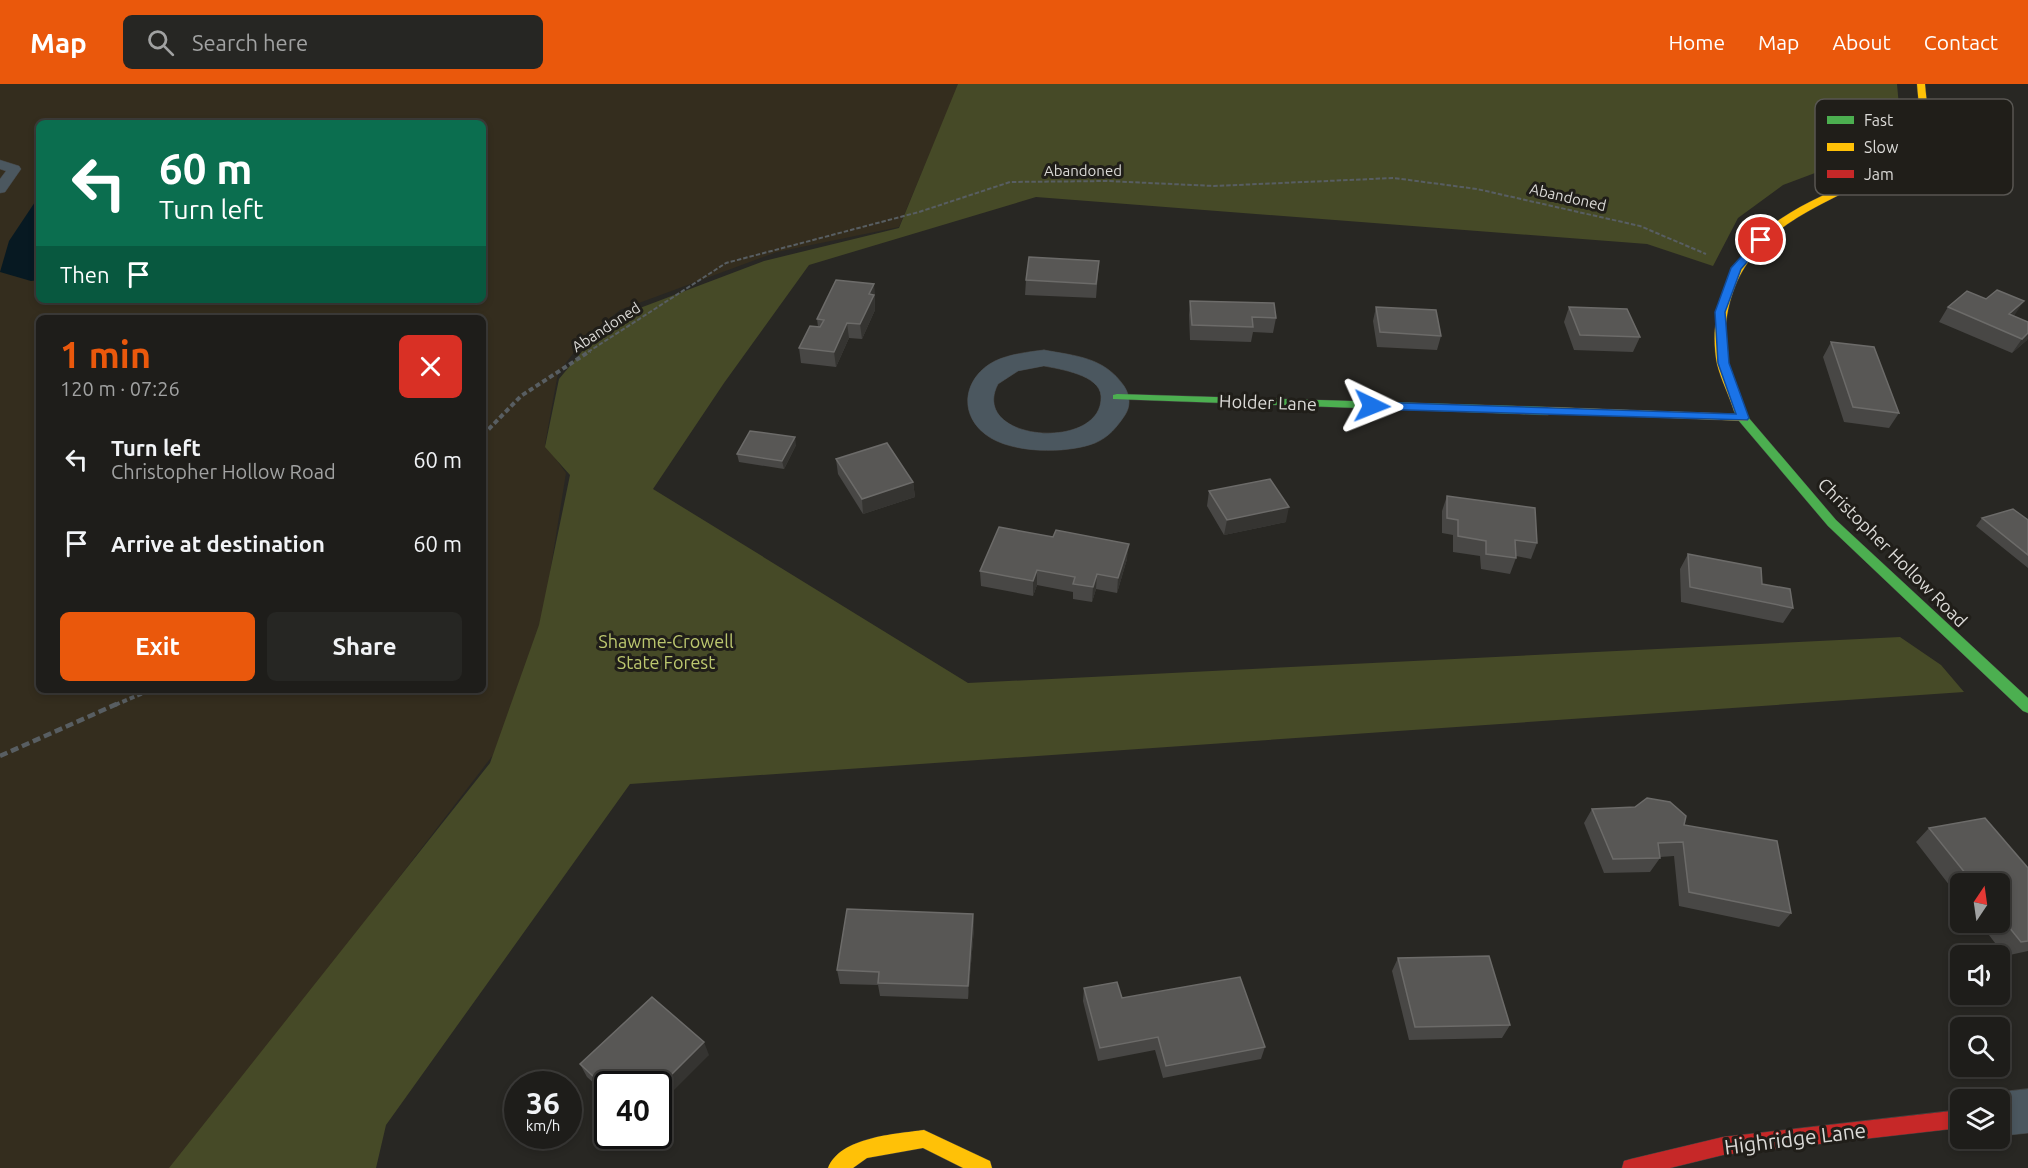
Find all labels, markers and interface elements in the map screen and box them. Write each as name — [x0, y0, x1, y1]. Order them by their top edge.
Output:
search box — [123, 15, 543, 69]
icon: search — [144, 26, 177, 59]
text: Map — [30, 27, 87, 58]
text: Search here — [192, 30, 308, 55]
text: Home — [1668, 30, 1725, 54]
text: Map — [1758, 30, 1799, 54]
text: About — [1832, 30, 1891, 54]
text: Contact — [1924, 30, 1998, 54]
legend — [1815, 99, 2013, 195]
text: Fast — [1864, 111, 1894, 129]
text: Slow — [1864, 138, 1899, 156]
icon: left — [60, 144, 138, 222]
text: 60 m — [159, 145, 253, 192]
street label: Abandoned — [1044, 162, 1122, 179]
text: Jam — [1864, 165, 1894, 183]
street label: Abandoned — [1528, 180, 1608, 214]
text: Turn left — [159, 194, 263, 224]
pin — [1735, 214, 1786, 265]
icon: arrive — [1744, 223, 1777, 256]
icon: arrive — [122, 258, 155, 291]
text: Then — [60, 262, 110, 287]
street label: Abandoned — [569, 299, 643, 355]
text: 1 min — [60, 334, 151, 375]
button: close — [399, 335, 462, 398]
position arrow — [1340, 374, 1404, 438]
text: 120 m · 07:26 — [60, 377, 180, 400]
street label: Holder Lane — [1219, 390, 1317, 414]
text: Turn left — [111, 435, 201, 460]
icon: left — [60, 443, 93, 476]
text: 60 m — [413, 447, 462, 472]
text: Christopher Hollow Road — [111, 460, 336, 483]
street label: Christopher Hollow Road — [1814, 473, 1972, 631]
icon: arrive — [60, 527, 93, 560]
text: Arrive at destination — [111, 531, 325, 556]
text: 60 m — [413, 531, 462, 556]
button: Exit — [60, 612, 255, 681]
button: Share — [267, 612, 462, 681]
park label: Shawme-Crowell State Forest — [598, 631, 734, 672]
north arrow — [1950, 873, 2010, 933]
map controls — [1950, 873, 2010, 1149]
button: sound — [1950, 945, 2010, 1005]
button: search — [1950, 1017, 2010, 1077]
speed limit sign: 40 — [594, 1071, 672, 1149]
text: 36 — [526, 1086, 560, 1120]
button: layers — [1950, 1089, 2010, 1149]
text: km/h — [526, 1117, 560, 1134]
street label: Highridge Lane — [1723, 1117, 1867, 1159]

